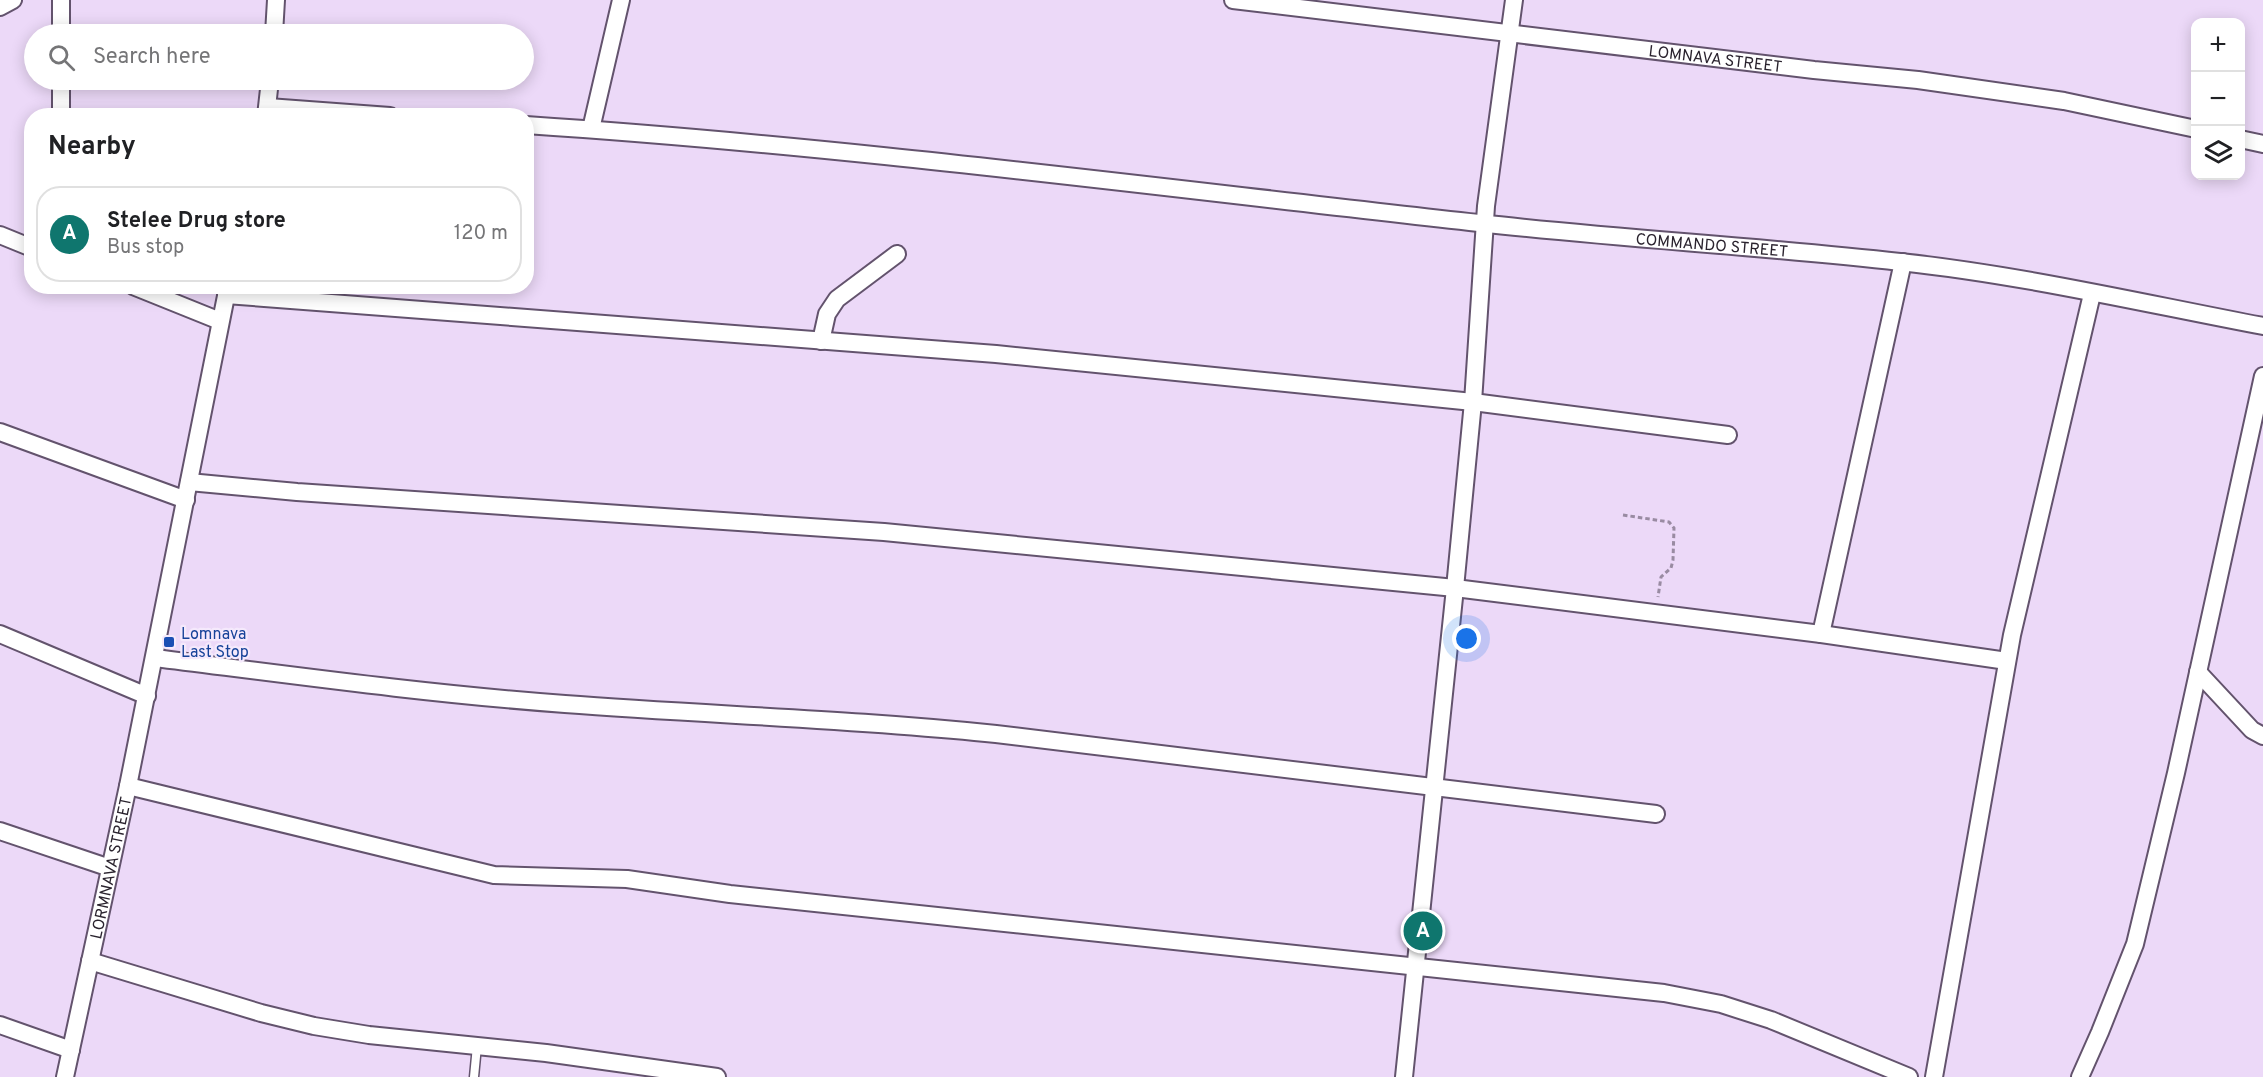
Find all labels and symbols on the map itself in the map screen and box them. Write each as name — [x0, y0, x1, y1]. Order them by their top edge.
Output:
street label: LOMNAVA STREET — [1647, 42, 1783, 78]
street label: COMMANDO STREET — [1635, 230, 1789, 263]
your location — [1452, 624, 1481, 653]
place label: Lomnava Last Stop — [181, 625, 249, 663]
marker: Lomnava Last Stop — [162, 635, 176, 649]
street label: LORMNAVA STREET — [87, 795, 137, 941]
pin: A — [1404, 908, 1442, 954]

